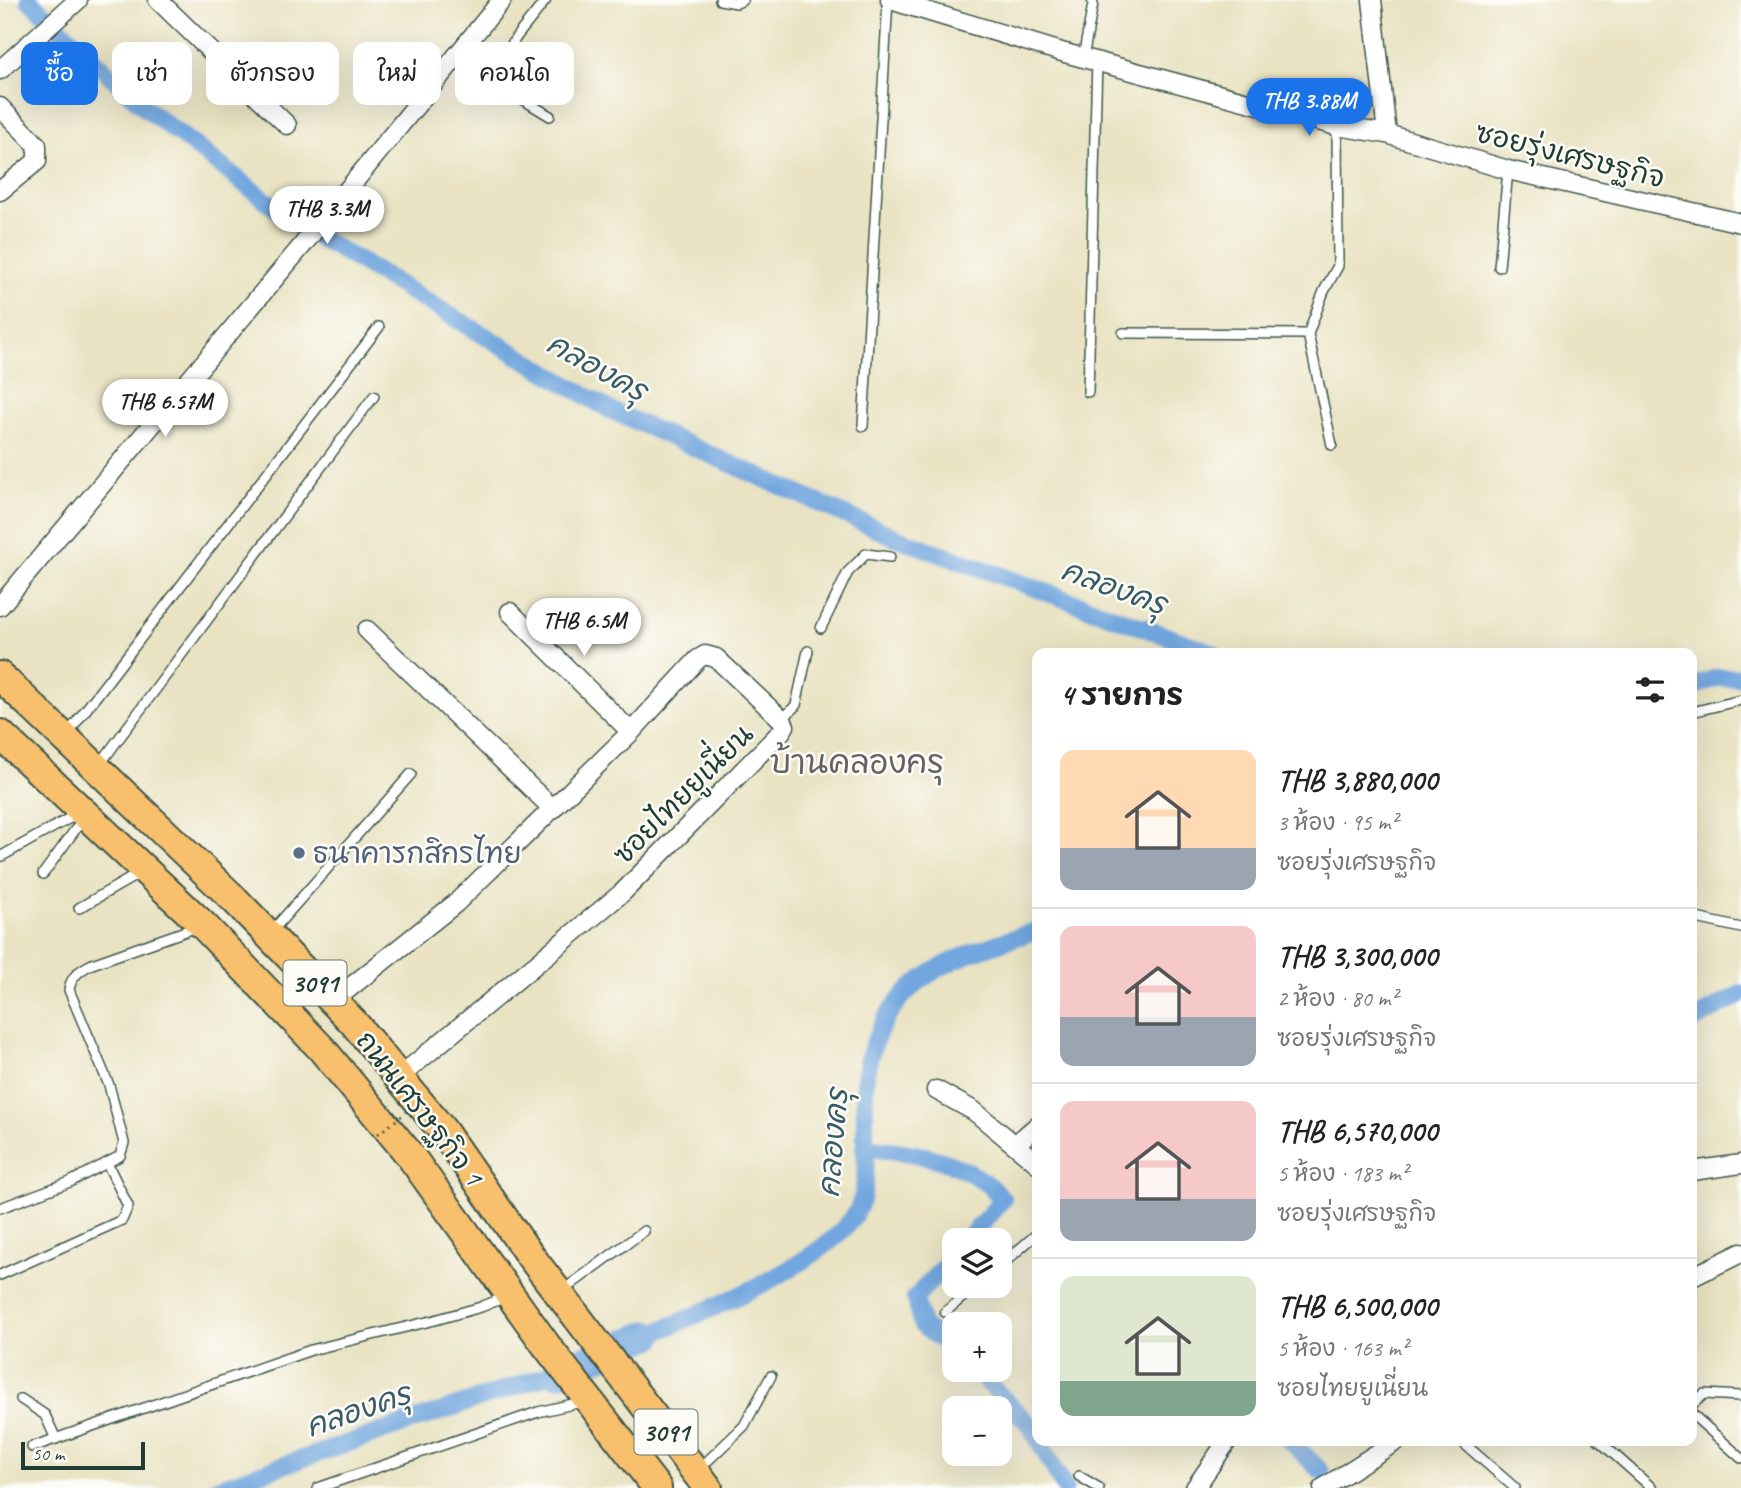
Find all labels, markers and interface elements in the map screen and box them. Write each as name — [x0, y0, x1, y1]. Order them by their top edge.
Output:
chip: ซื้อ — [21, 42, 98, 105]
chip: เช่า — [112, 42, 192, 105]
chip: ตัวกรอง — [206, 42, 339, 105]
chip: ใหม่ — [353, 42, 441, 105]
chip: คอนโด — [455, 42, 574, 105]
pin: THB 3.88M — [1229, 78, 1389, 138]
text: THB 3.88M — [1262, 86, 1356, 115]
street label: ซอยรุ่งเศรษฐกิจ — [1471, 114, 1668, 198]
pin: THB 3.3M — [255, 187, 399, 246]
text: THB 3.3M — [285, 194, 369, 223]
water label: คลองครุ — [539, 324, 656, 414]
pin: THB 6.57M — [85, 380, 245, 439]
text: THB 6.57M — [118, 387, 212, 416]
water label: คลองครุ — [1055, 551, 1174, 627]
pin: THB 6.5M — [512, 598, 656, 658]
text: THB 6.5M — [542, 606, 626, 635]
icon: filters — [1631, 671, 1669, 709]
text: 4 รายการ — [1060, 676, 1183, 714]
street label: ซอยไทยยูเนี่ยน — [599, 710, 763, 874]
district label: บ้านคลองครุ — [770, 741, 944, 786]
text: THB 3,880,000 — [1277, 761, 1437, 799]
icon: home — [1116, 778, 1200, 862]
text: 3 ห้อง · 95 m² — [1277, 808, 1397, 837]
place label: ธนาคารกสิกรไทย — [313, 834, 522, 871]
marker: ธนาคารกสิกรไทย — [291, 845, 307, 861]
text: ซอยรุ่งเศรษฐกิจ — [1277, 848, 1436, 877]
text: THB 3,300,000 — [1277, 937, 1437, 975]
icon: home — [1116, 954, 1200, 1038]
road number: 3091 — [284, 960, 346, 1006]
text: 2 ห้อง · 80 m² — [1277, 984, 1397, 1013]
street label: ถนนเศรษฐกิจ 1 — [347, 1024, 492, 1195]
text: ซอยรุ่งเศรษฐกิจ — [1277, 1024, 1436, 1053]
water label: คลองครุ — [809, 1084, 860, 1199]
text: THB 6,570,000 — [1277, 1112, 1437, 1150]
icon: home — [1116, 1129, 1200, 1213]
text: 5 ห้อง · 183 m² — [1277, 1159, 1408, 1188]
text: ซอยรุ่งเศรษฐกิจ — [1277, 1199, 1436, 1228]
map controls — [942, 1228, 1012, 1466]
button: layers — [942, 1228, 1012, 1298]
text: THB 6,500,000 — [1277, 1287, 1437, 1325]
icon: home — [1116, 1304, 1200, 1388]
button: + — [942, 1312, 1012, 1382]
text: 5 ห้อง · 163 m² — [1277, 1334, 1408, 1363]
water label: คลองครุ — [301, 1373, 419, 1448]
text: ซอยไทยยูเนี่ยน — [1277, 1374, 1428, 1403]
button: − — [942, 1396, 1012, 1466]
road number: 3091 — [634, 1410, 698, 1455]
scale bar — [21, 1439, 145, 1471]
text: 50 m — [32, 1442, 64, 1466]

